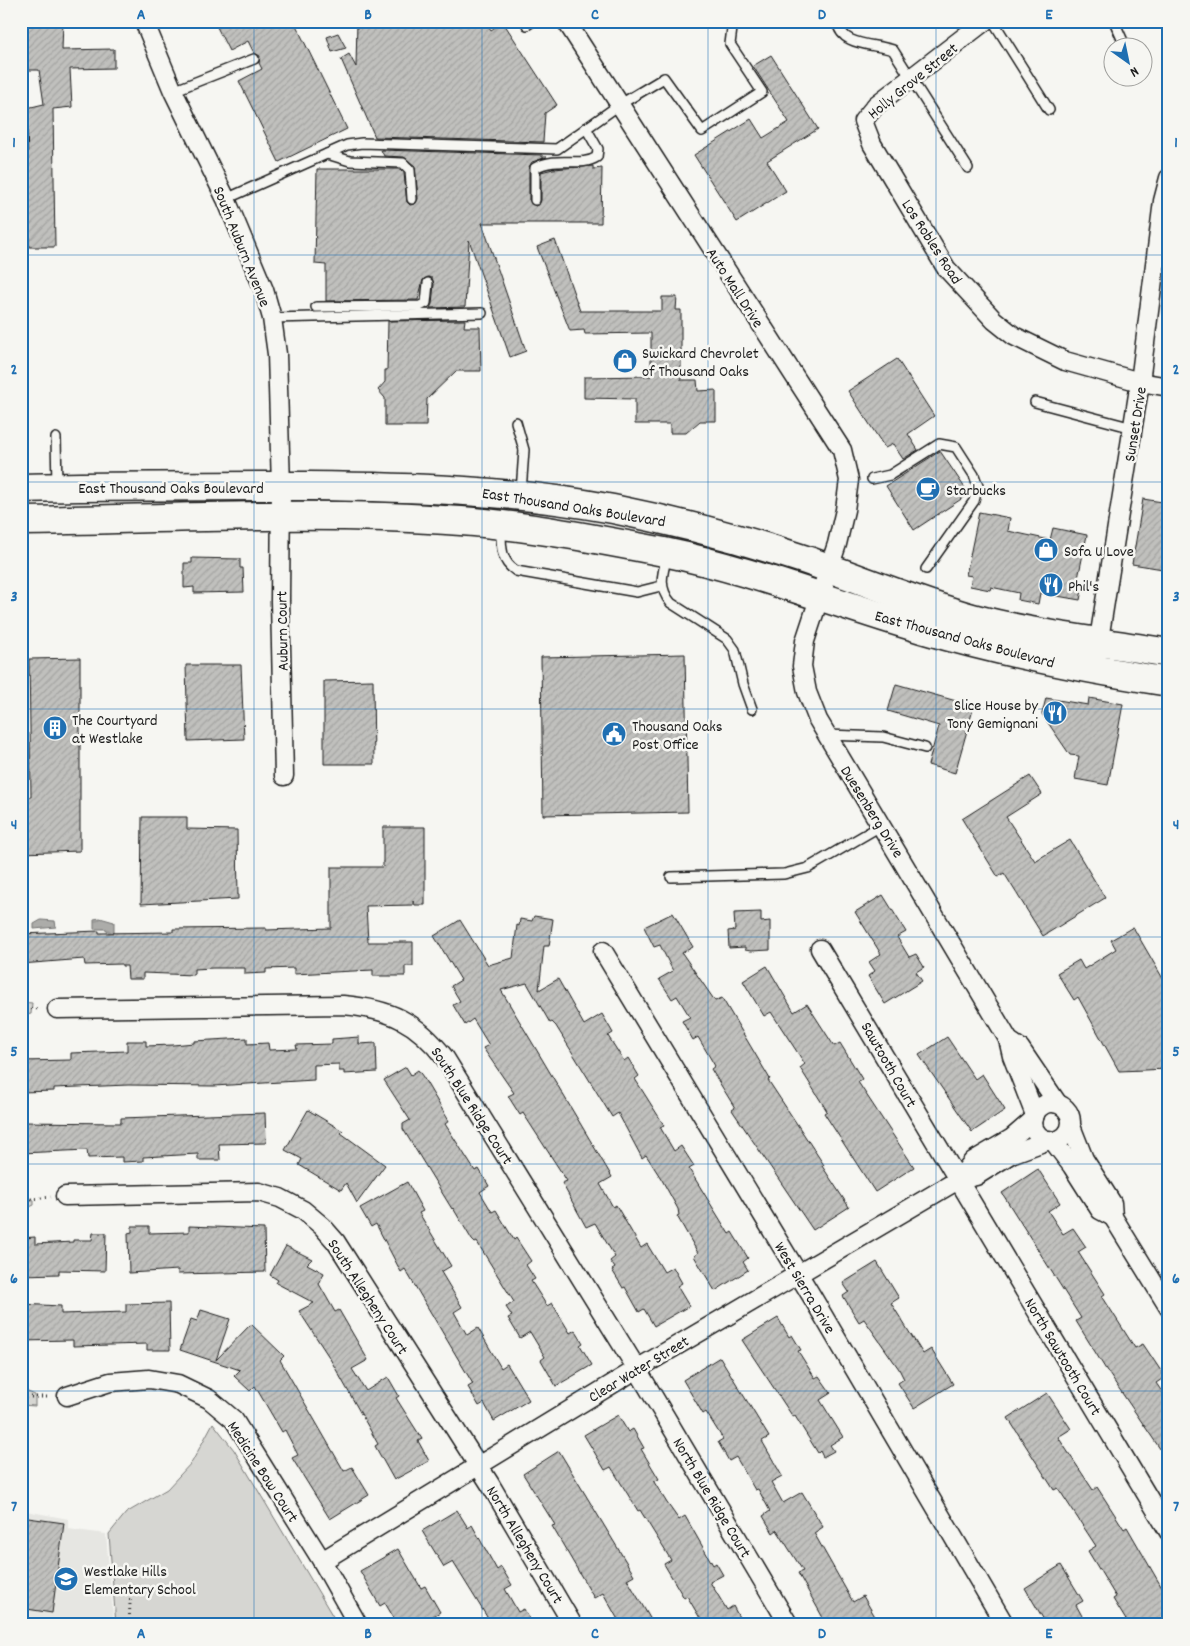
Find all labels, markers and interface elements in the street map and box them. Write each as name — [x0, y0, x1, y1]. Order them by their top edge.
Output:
text: A — [137, 4, 146, 27]
text: B — [364, 4, 372, 27]
text: C — [591, 4, 599, 27]
text: D — [818, 4, 827, 27]
text: E — [1045, 4, 1053, 27]
street label: Holly Grove Street — [863, 38, 964, 126]
north arrow — [1102, 38, 1152, 88]
text: N — [1126, 61, 1142, 82]
text: 1 — [12, 132, 16, 155]
text: 1 — [1174, 132, 1178, 155]
street label: South Auburn Avenue — [206, 183, 275, 311]
street label: Los Robles Road — [895, 195, 967, 289]
street label: Auto Mall Drive — [699, 244, 768, 333]
place label: Swickard Chevrolet of Thousand Oaks — [642, 343, 759, 384]
shop icon: Swickard Chevrolet of Thousand Oaks — [612, 348, 638, 374]
text: 2 — [11, 359, 18, 382]
text: 2 — [1173, 359, 1180, 382]
street label: Sunset Drive — [1119, 385, 1154, 463]
cafe icon: Starbucks — [915, 476, 941, 502]
street label: East Thousand Oaks Boulevard — [78, 478, 264, 501]
place label: Starbucks — [946, 480, 1006, 503]
street label: East Thousand Oaks Boulevard — [480, 483, 667, 534]
shop icon: Sofa U Love — [1033, 537, 1059, 563]
place label: Sofa U Love — [1064, 541, 1134, 564]
restaurant icon: Phil's — [1038, 572, 1064, 598]
place label: Phil's — [1068, 576, 1099, 599]
text: 3 — [10, 586, 18, 609]
text: 3 — [1172, 586, 1180, 609]
street label: Auburn Court — [271, 591, 296, 671]
street label: East Thousand Oaks Boulevard — [872, 605, 1057, 676]
place label: Slice House by Tony Gemignani — [947, 695, 1039, 736]
restaurant icon: Slice House by Tony Gemignani — [1042, 700, 1068, 726]
place label: The Courtyard at Westlake — [72, 710, 158, 751]
building icon: The Courtyard at Westlake — [42, 715, 68, 741]
place label: Thousand Oaks Post Office — [632, 716, 723, 757]
public building icon: Thousand Oaks Post Office — [601, 721, 627, 747]
street label: Duesenberg Drive — [833, 762, 908, 863]
text: 4 — [11, 814, 17, 837]
text: 4 — [1173, 814, 1179, 837]
street label: Sawtooth Court — [854, 1018, 922, 1113]
text: 5 — [10, 1041, 18, 1064]
text: 5 — [1172, 1041, 1180, 1064]
street label: South Blue Ridge Court — [424, 1043, 518, 1170]
street label: South Allegheny Court — [321, 1235, 413, 1360]
street label: West Sierra Drive — [767, 1238, 840, 1339]
text: 6 — [10, 1268, 18, 1291]
text: 6 — [1172, 1268, 1180, 1291]
street label: North Sawtooth Court — [1018, 1294, 1106, 1421]
street label: Clear Water Street — [585, 1331, 694, 1409]
street label: Medicine Bow Court — [220, 1417, 303, 1528]
street label: North Blue Ridge Court — [666, 1434, 756, 1563]
street label: North Allegheny Court — [480, 1482, 568, 1609]
text: 7 — [11, 1496, 17, 1519]
text: 7 — [1173, 1496, 1179, 1519]
place label: Westlake Hills Elementary School — [84, 1561, 196, 1602]
school or university icon: Westlake Hills Elementary School — [53, 1566, 79, 1592]
text: A — [137, 1623, 146, 1646]
text: B — [364, 1623, 372, 1646]
text: C — [591, 1623, 599, 1646]
text: D — [818, 1623, 827, 1646]
text: E — [1045, 1623, 1053, 1646]

